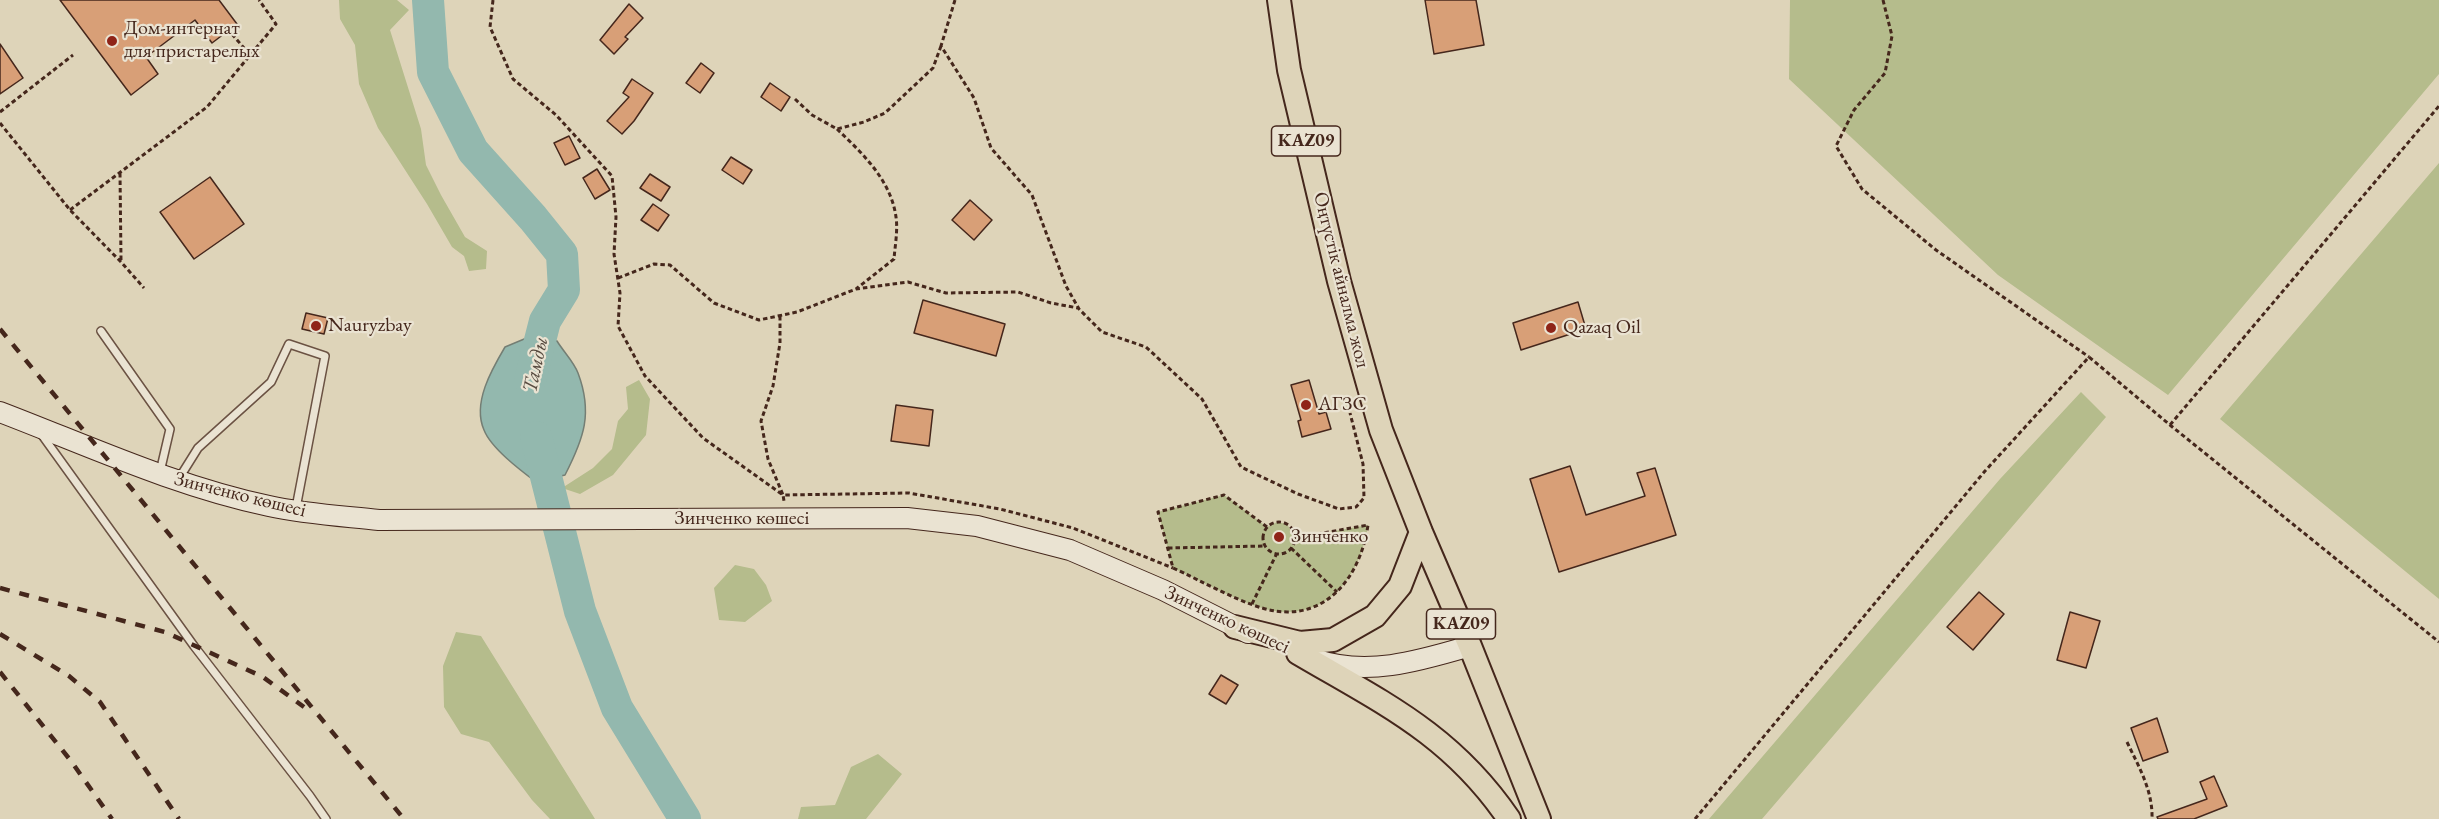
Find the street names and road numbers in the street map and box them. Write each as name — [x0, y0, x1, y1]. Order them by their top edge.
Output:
road number: KAZ09 — [1272, 126, 1340, 156]
street label: Оңтүстік айналма жол — [1308, 189, 1374, 371]
street label: Зинченко көшесі — [172, 467, 308, 523]
street label: Зинченко көшесі — [675, 507, 809, 531]
street label: Зинченко көшесі — [1161, 581, 1293, 659]
road number: KAZ09 — [1426, 609, 1496, 639]

